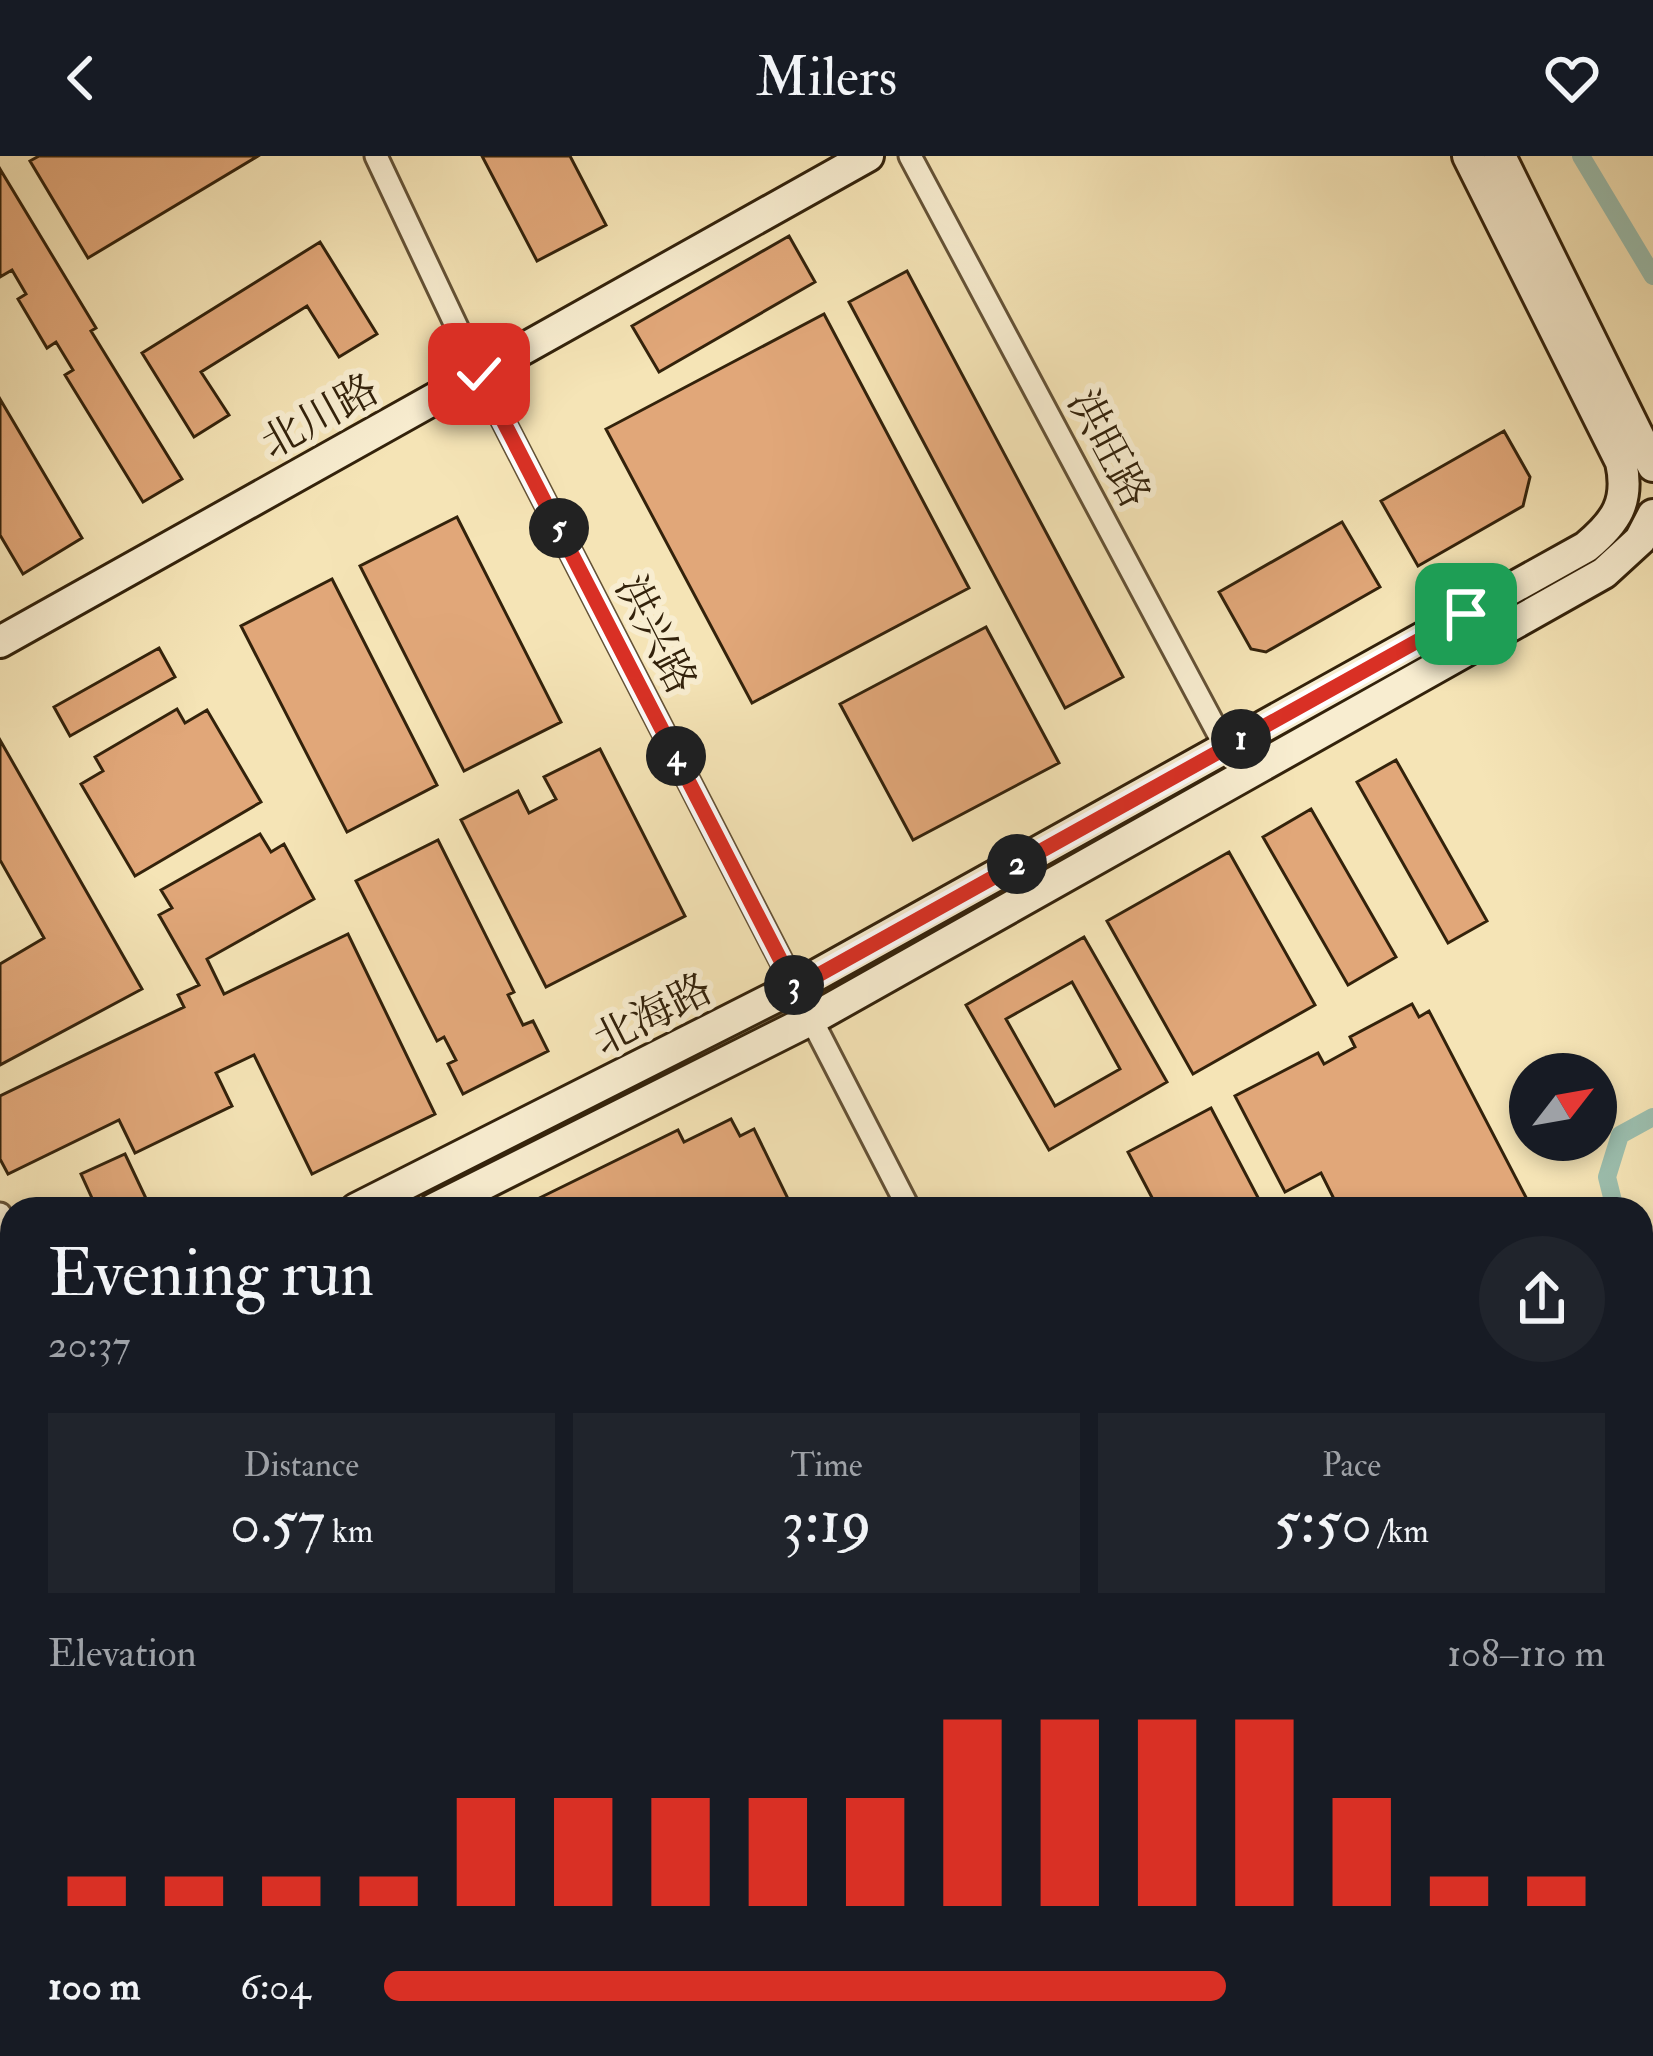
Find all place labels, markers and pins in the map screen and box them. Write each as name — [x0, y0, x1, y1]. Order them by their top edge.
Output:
pin — [428, 323, 530, 425]
pin: 5 — [529, 498, 589, 558]
pin — [1415, 563, 1517, 665]
pin: 1 — [1211, 709, 1271, 769]
pin: 4 — [646, 726, 706, 786]
pin: 2 — [987, 834, 1047, 894]
pin: 3 — [764, 955, 824, 1015]

